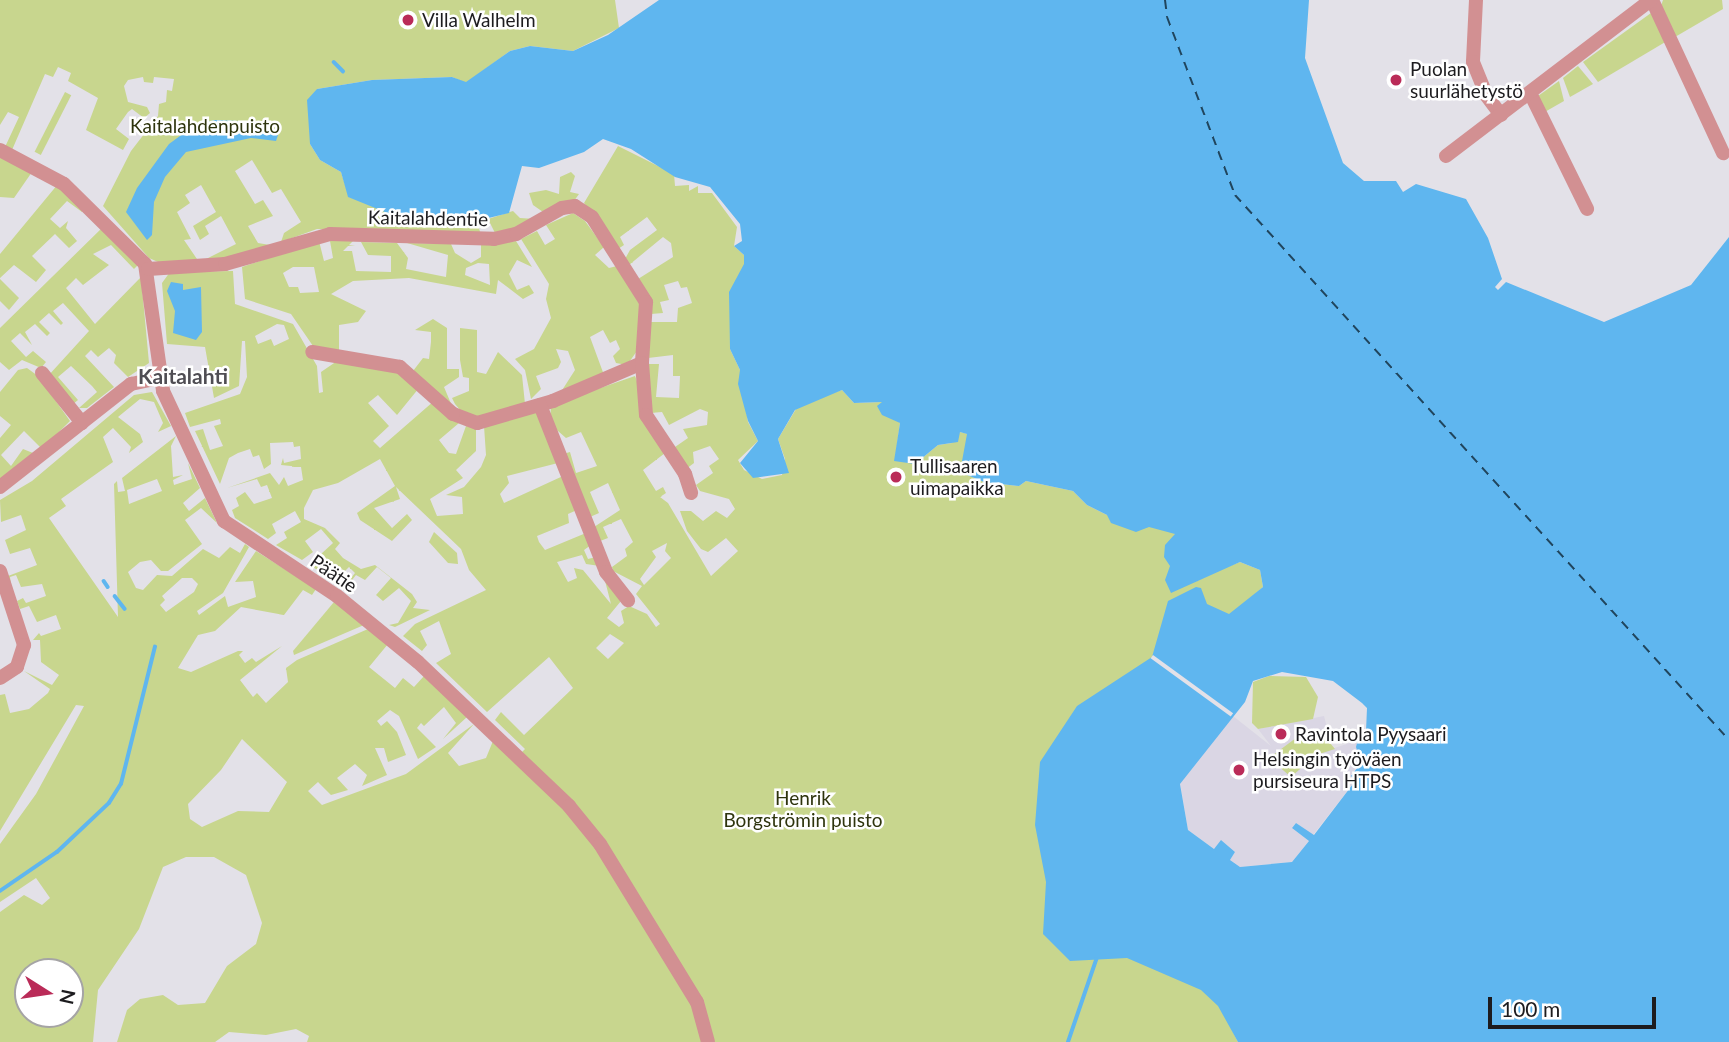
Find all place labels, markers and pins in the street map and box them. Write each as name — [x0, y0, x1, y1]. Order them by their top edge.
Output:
place label: Villa Walhelm — [422, 9, 536, 31]
marker: Villa Walhelm — [400, 12, 416, 28]
place label: Puolan suurlähetystö — [1410, 58, 1523, 102]
marker: Puolan suurlähetystö — [1388, 72, 1404, 88]
place label: Tullisaaren uimapaikka — [910, 455, 1004, 499]
marker: Tullisaaren uimapaikka — [888, 469, 904, 485]
place label: Ravintola Pyysaari — [1295, 723, 1447, 745]
marker: Ravintola Pyysaari — [1273, 726, 1289, 742]
place label: Helsingin työväen pursiseura HTPS — [1253, 748, 1402, 792]
marker: Helsingin työväen pursiseura HTPS — [1231, 762, 1247, 778]

